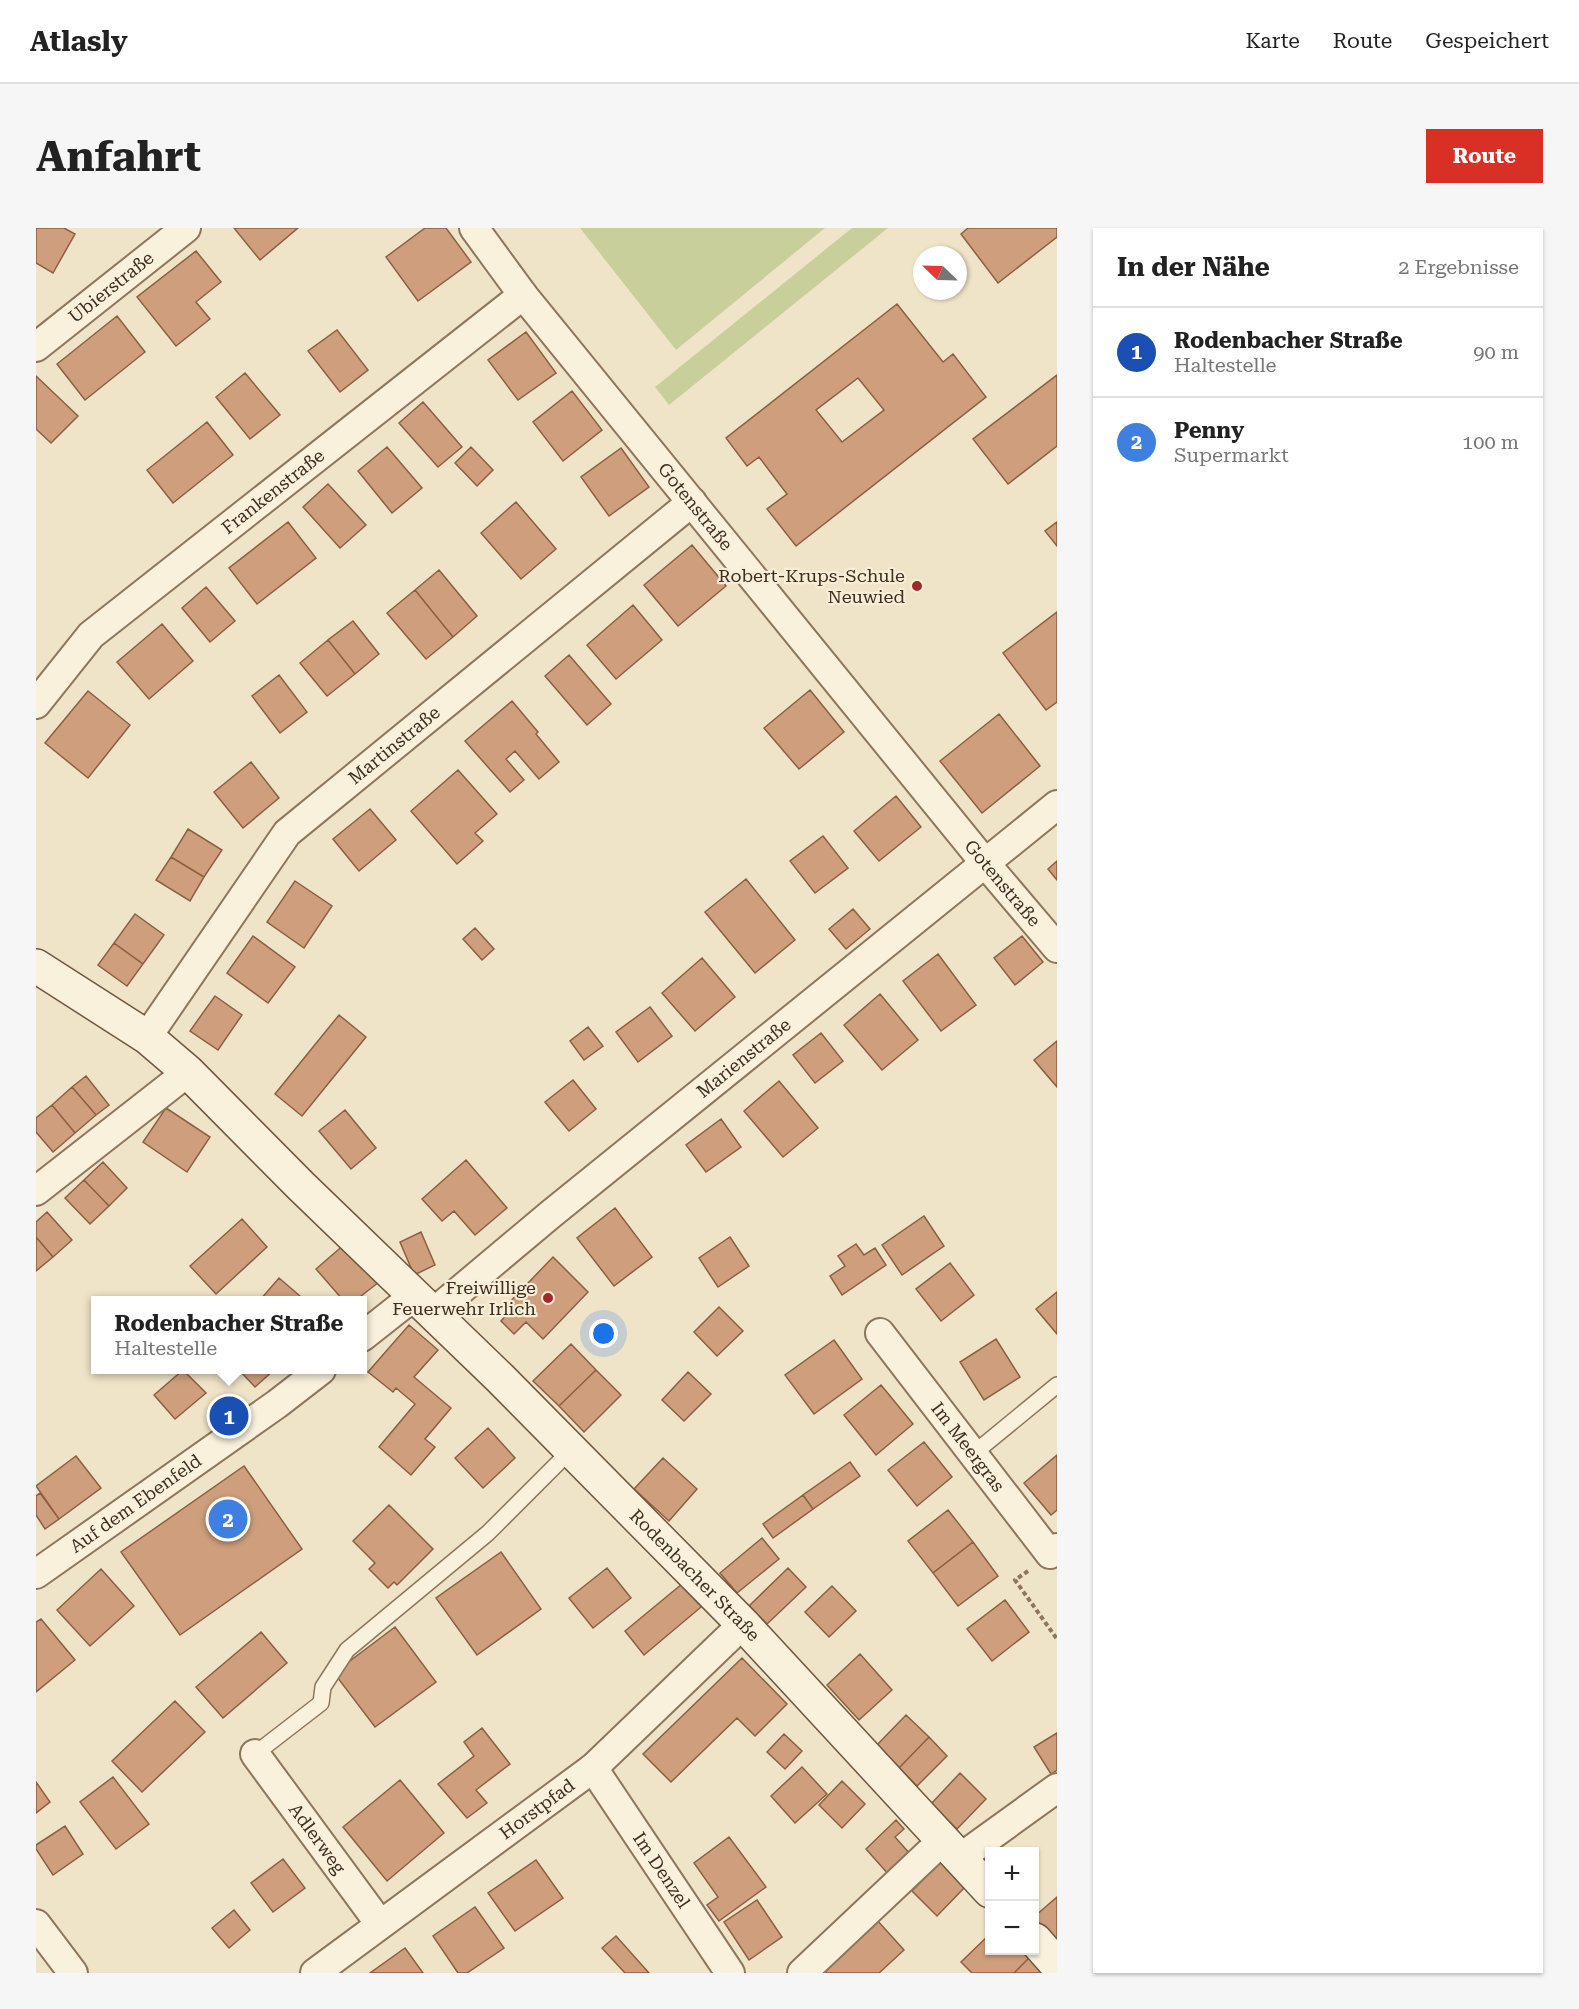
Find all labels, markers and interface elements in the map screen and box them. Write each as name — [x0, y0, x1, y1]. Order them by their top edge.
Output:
text: Atlasly — [30, 25, 128, 58]
text: Karte — [1245, 29, 1300, 53]
text: Route — [1333, 29, 1392, 53]
text: Gespeichert — [1425, 29, 1549, 53]
button: Route — [1426, 129, 1543, 183]
text: Anfahrt — [36, 132, 201, 181]
north arrow — [913, 246, 967, 300]
street label: Ubierstraße — [64, 247, 158, 327]
text: In der Nähe — [1117, 252, 1270, 282]
text: 2 Ergebnisse — [1398, 255, 1519, 279]
text: Rodenbacher Straße — [1174, 328, 1403, 353]
text: 1 — [1131, 340, 1142, 364]
text: 90 m — [1473, 340, 1519, 364]
text: Haltestelle — [1174, 353, 1277, 377]
text: Penny — [1174, 418, 1244, 443]
text: 2 — [1131, 430, 1142, 454]
text: 100 m — [1462, 430, 1519, 454]
text: Supermarkt — [1174, 443, 1289, 467]
street label: Frankenstraße — [217, 444, 328, 538]
street label: Gotenstraße — [654, 458, 738, 555]
place label: Robert-Krups-Schule Neuwied — [718, 565, 905, 607]
marker: Robert-Krups-Schule Neuwied — [910, 579, 924, 593]
street label: Martinstraße — [344, 701, 444, 788]
street label: Gotenstraße — [960, 835, 1045, 931]
street label: Marienstraße — [692, 1013, 795, 1102]
place label: Freiwillige Feuerwehr Irlich — [392, 1277, 536, 1319]
marker: Freiwillige Feuerwehr Irlich — [541, 1291, 555, 1305]
popup — [91, 1296, 367, 1374]
text: Rodenbacher Straße — [115, 1311, 343, 1336]
your location — [589, 1319, 618, 1348]
text: Haltestelle — [115, 1336, 217, 1360]
pin: 1 — [210, 1394, 248, 1438]
street label: Im Meergras — [927, 1398, 1009, 1496]
street label: Auf dem Ebenfeld — [66, 1449, 206, 1557]
pin: 2 — [208, 1496, 248, 1542]
street label: Rodenbacher Straße — [626, 1505, 765, 1645]
street label: Horstpfad — [495, 1774, 579, 1843]
street label: Adlerweg — [285, 1799, 351, 1878]
street label: Im Denzel — [629, 1828, 695, 1912]
map controls — [985, 1847, 1039, 1955]
button: + — [985, 1847, 1039, 1901]
button: − — [985, 1901, 1039, 1955]

